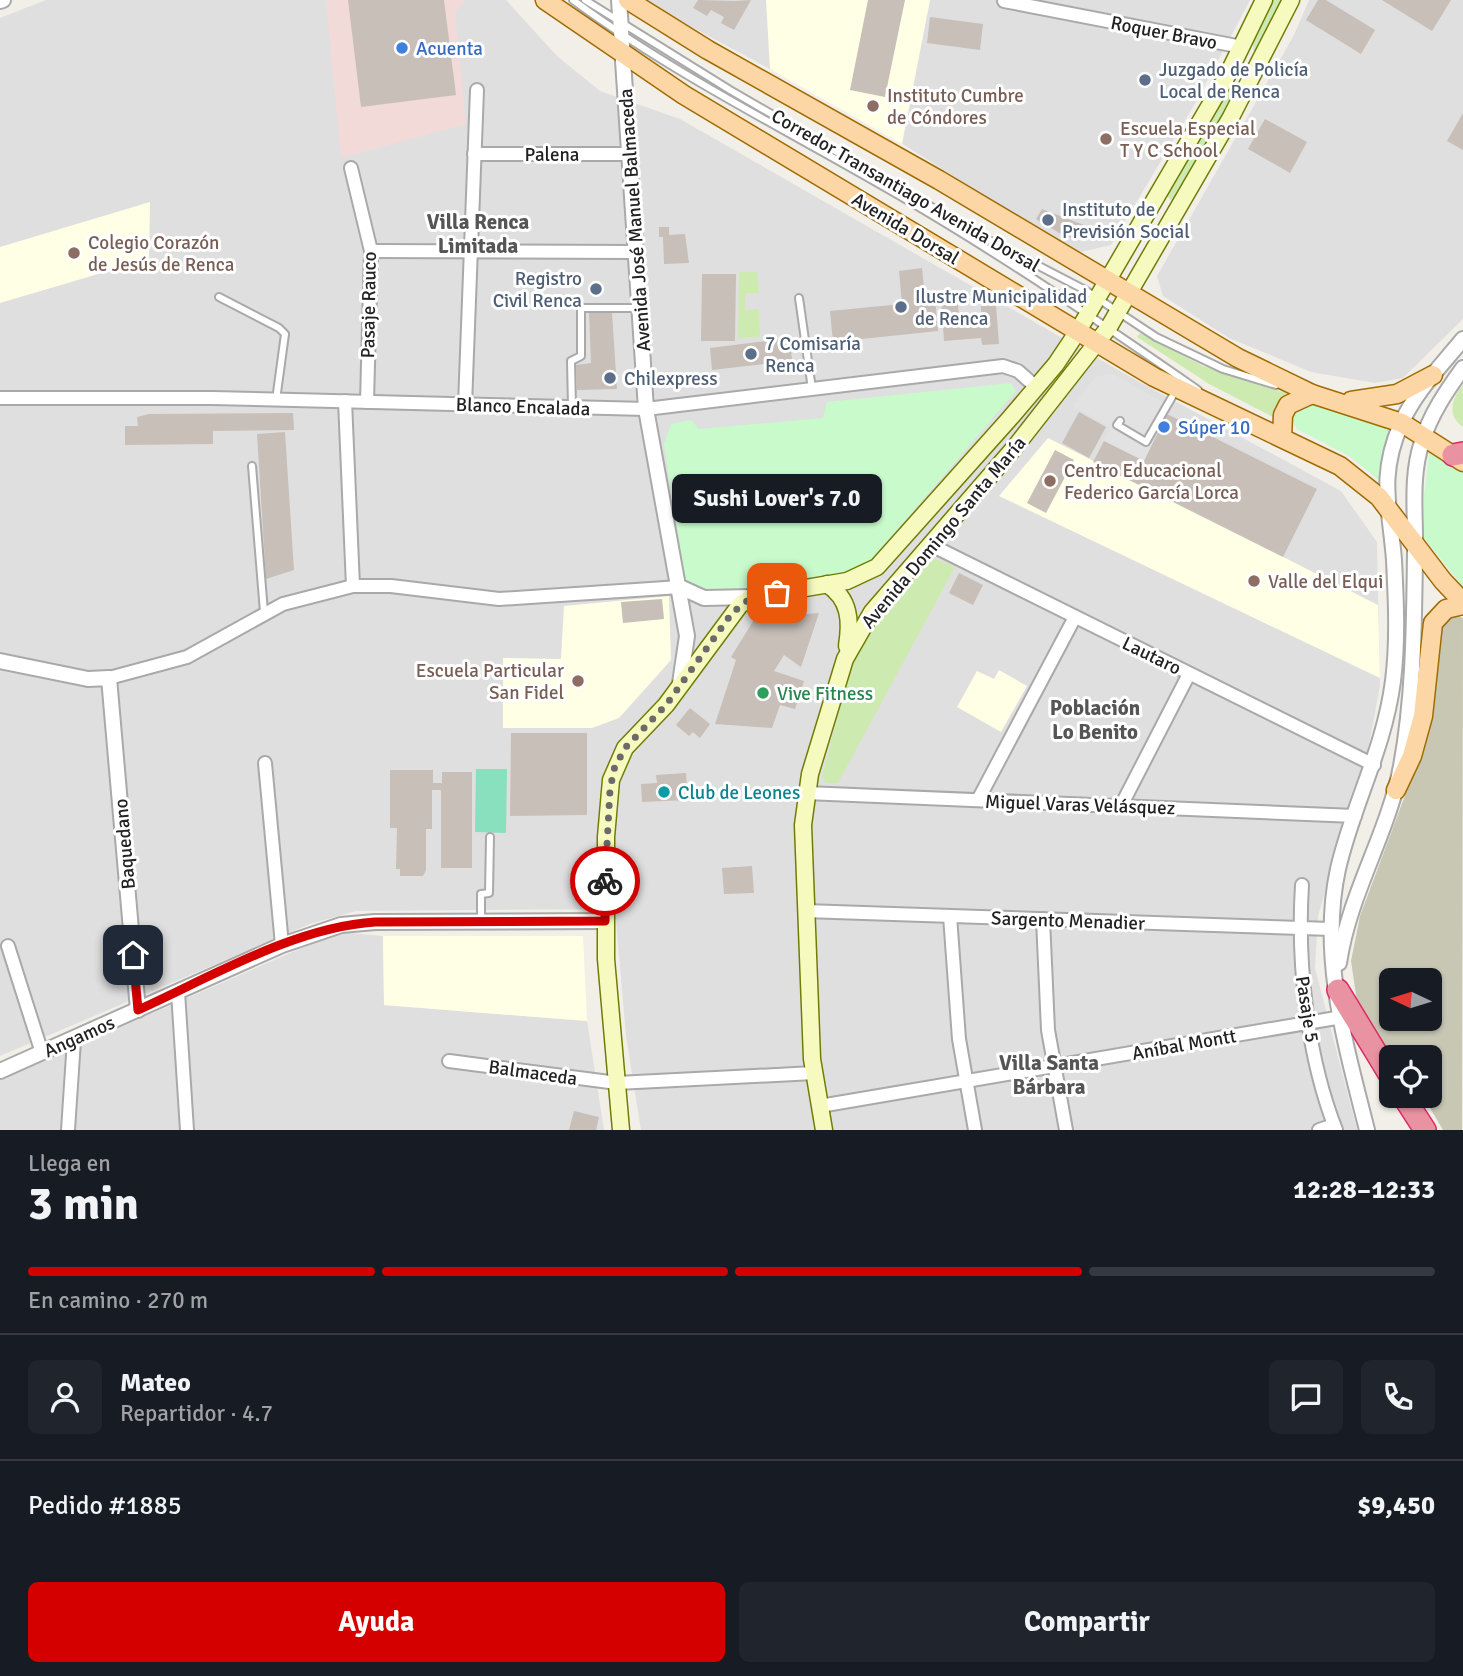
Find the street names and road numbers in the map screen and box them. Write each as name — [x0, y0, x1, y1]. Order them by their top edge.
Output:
street label: Roquer Bravo — [1109, 11, 1219, 55]
street label: Avenida José Manuel Balmaceda — [614, 88, 656, 352]
street label: Corredor Transantiago Avenida Dorsal — [768, 104, 1044, 276]
street label: Palena — [525, 143, 579, 167]
street label: Avenida Dorsal — [848, 187, 964, 269]
street label: Pasaje Rauco — [356, 251, 382, 359]
street label: Blanco Encalada — [455, 393, 591, 421]
street label: Avenida Domingo Santa María — [856, 432, 1031, 634]
street label: Lautaro — [1118, 631, 1185, 680]
street label: Miguel Varas Velásquez — [984, 790, 1175, 820]
street label: Baquedano — [109, 797, 141, 890]
street label: Sargento Menadier — [991, 906, 1145, 936]
street label: Pasaje 5 — [1290, 974, 1324, 1044]
street label: Angamos — [40, 1011, 119, 1063]
street label: Aníbal Montt — [1130, 1024, 1239, 1066]
street label: Balmaceda — [487, 1055, 579, 1091]

